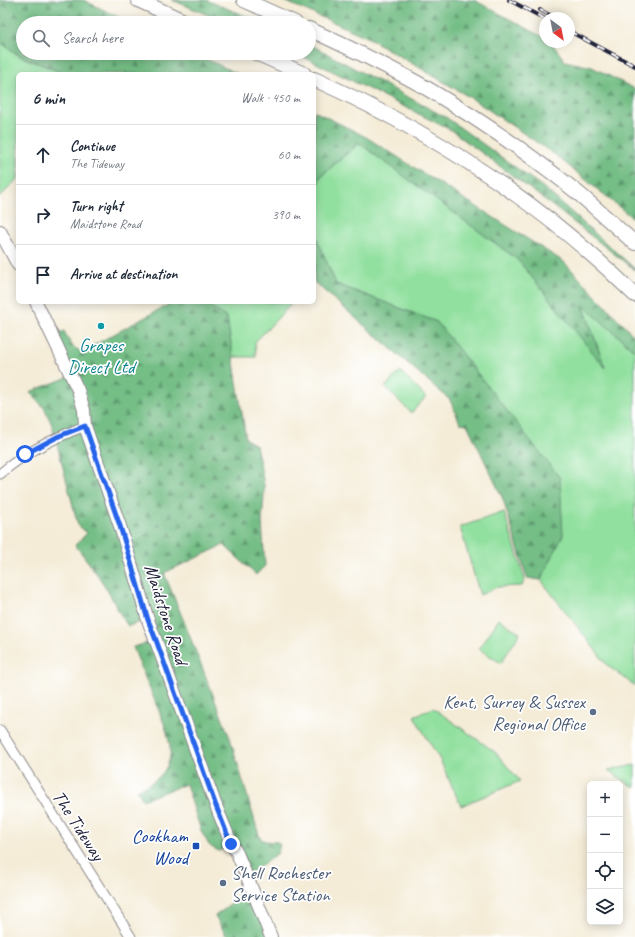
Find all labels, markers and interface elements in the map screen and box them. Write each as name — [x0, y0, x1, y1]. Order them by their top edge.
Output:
north arrow — [539, 12, 575, 48]
search box — [16, 16, 316, 60]
icon: search — [30, 27, 52, 49]
text: Search here — [62, 29, 123, 48]
text: 6 min — [32, 88, 65, 109]
text: Walk · 450 m — [241, 90, 300, 106]
text: Continue — [70, 137, 115, 156]
icon: ahead — [32, 144, 54, 166]
text: 60 m — [278, 147, 300, 163]
text: The Tideway — [70, 156, 124, 172]
text: Turn right — [70, 197, 123, 216]
icon: right — [32, 204, 54, 226]
text: 390 m — [272, 207, 300, 223]
text: Maidstone Road — [70, 216, 141, 232]
icon: arrive — [32, 264, 54, 286]
text: Arrive at destination — [70, 265, 177, 284]
marker: Grapes Direct Ltd — [96, 321, 106, 331]
place label: Grapes Direct Ltd — [67, 333, 138, 379]
route start — [16, 445, 34, 463]
street label: Maidstone Road — [139, 561, 195, 671]
place label: Kent, Surrey & Sussex Regional Office — [443, 690, 587, 736]
marker: Kent, Surrey & Sussex Regional Office — [588, 707, 598, 717]
map controls — [587, 781, 623, 925]
button: + — [587, 781, 623, 817]
street label: The Tideway — [47, 786, 111, 866]
button: − — [587, 817, 623, 853]
place label: Cookham Wood — [132, 824, 192, 870]
route end — [222, 835, 240, 853]
marker: Cookham Wood — [191, 841, 201, 851]
button: locate — [587, 853, 623, 889]
place label: Shell Rochester Service Station — [231, 861, 331, 907]
marker: Shell Rochester Service Station — [218, 878, 228, 888]
button: layers — [587, 889, 623, 925]

